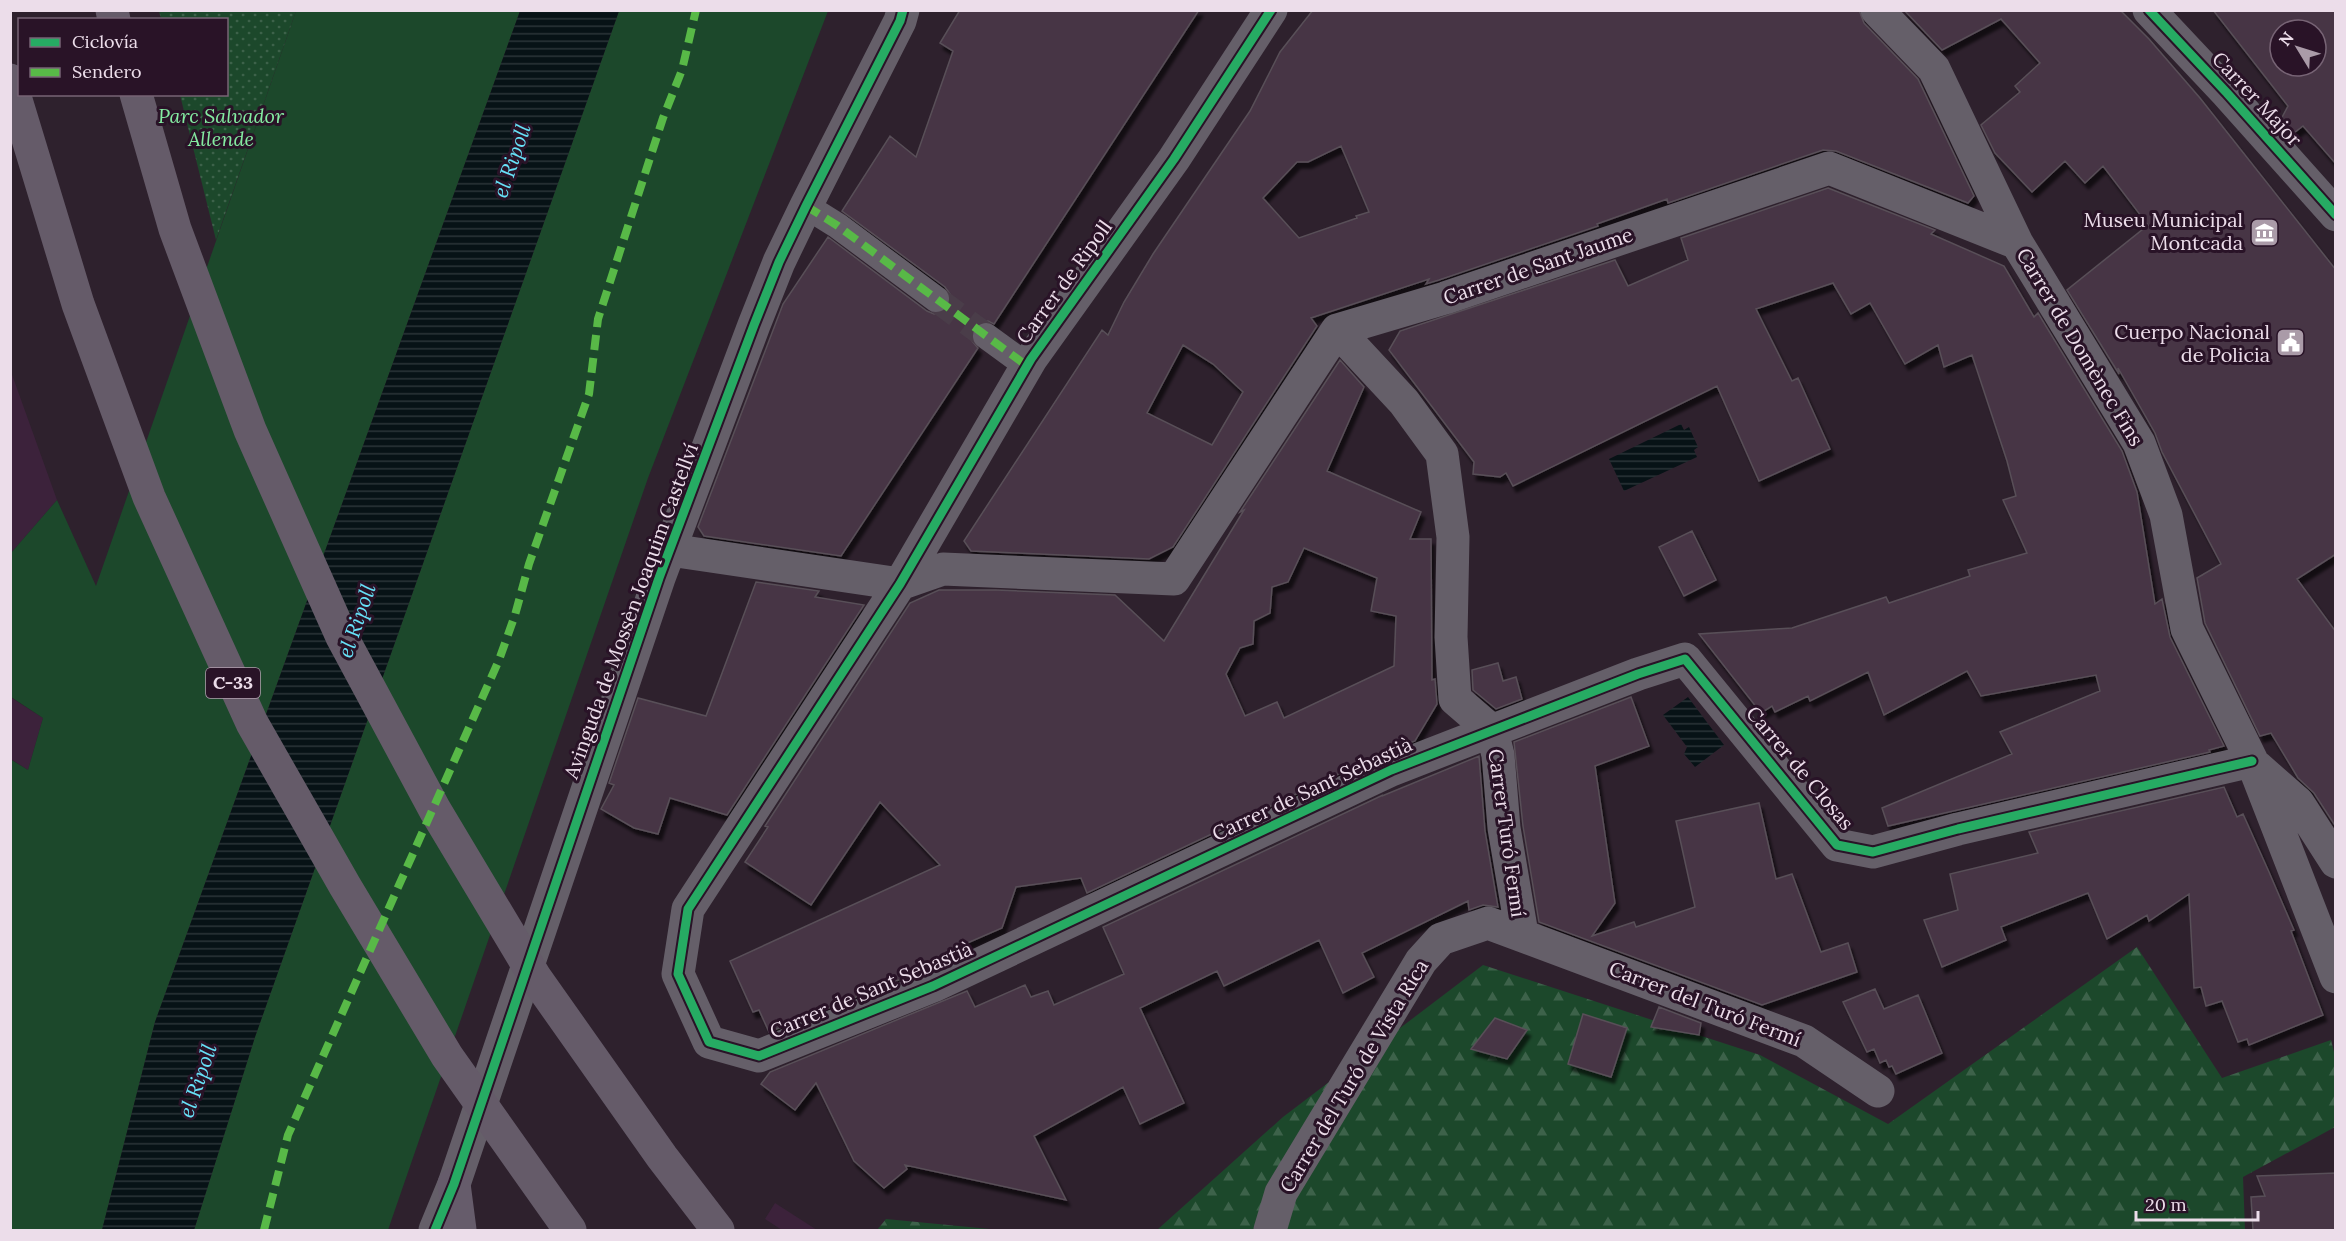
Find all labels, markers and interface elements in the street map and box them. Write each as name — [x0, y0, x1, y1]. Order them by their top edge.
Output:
legend — [18, 18, 228, 96]
north arrow — [2268, 18, 2328, 78]
text: N — [2274, 28, 2298, 50]
text: Ciclovía — [72, 30, 138, 53]
street label: Carrer Major — [2207, 46, 2308, 151]
text: Sendero — [72, 60, 142, 83]
park label: Parc Salvador Allende — [158, 103, 285, 151]
water label: el Ripoll — [486, 120, 537, 201]
place label: Museu Municipal Montcada — [2083, 207, 2243, 255]
street label: Carrer de Ripoll — [1010, 215, 1117, 349]
museum icon: Museu Municipal Montcada — [2248, 216, 2280, 248]
street label: Carrer de Sant Jaume — [1440, 221, 1636, 310]
street label: Carrer de Domènec Fins — [2011, 243, 2149, 450]
place label: Cuerpo Nacional de Policia — [2114, 319, 2270, 367]
public building icon: Cuerpo Nacional de Policia — [2275, 327, 2307, 359]
street label: Avinguda de Mossèn Joaquim Castellví — [558, 440, 703, 783]
water label: el Ripoll — [331, 580, 382, 661]
road number: C-33 — [206, 668, 260, 698]
street label: Carrer de Closas — [1741, 701, 1860, 835]
street label: Carrer de Sant Sebastià — [1208, 731, 1416, 846]
street label: Carrer Turó Fermí — [1483, 747, 1532, 919]
street label: Carrer de Sant Sebastià — [766, 935, 976, 1044]
street label: Carrer del Turó de Vista Rica — [1274, 955, 1433, 1197]
street label: Carrer del Turó Fermí — [1606, 955, 1805, 1052]
water label: el Ripoll — [172, 1040, 223, 1121]
scale bar — [2136, 1184, 2258, 1222]
text: 20 m — [2145, 1193, 2187, 1216]

